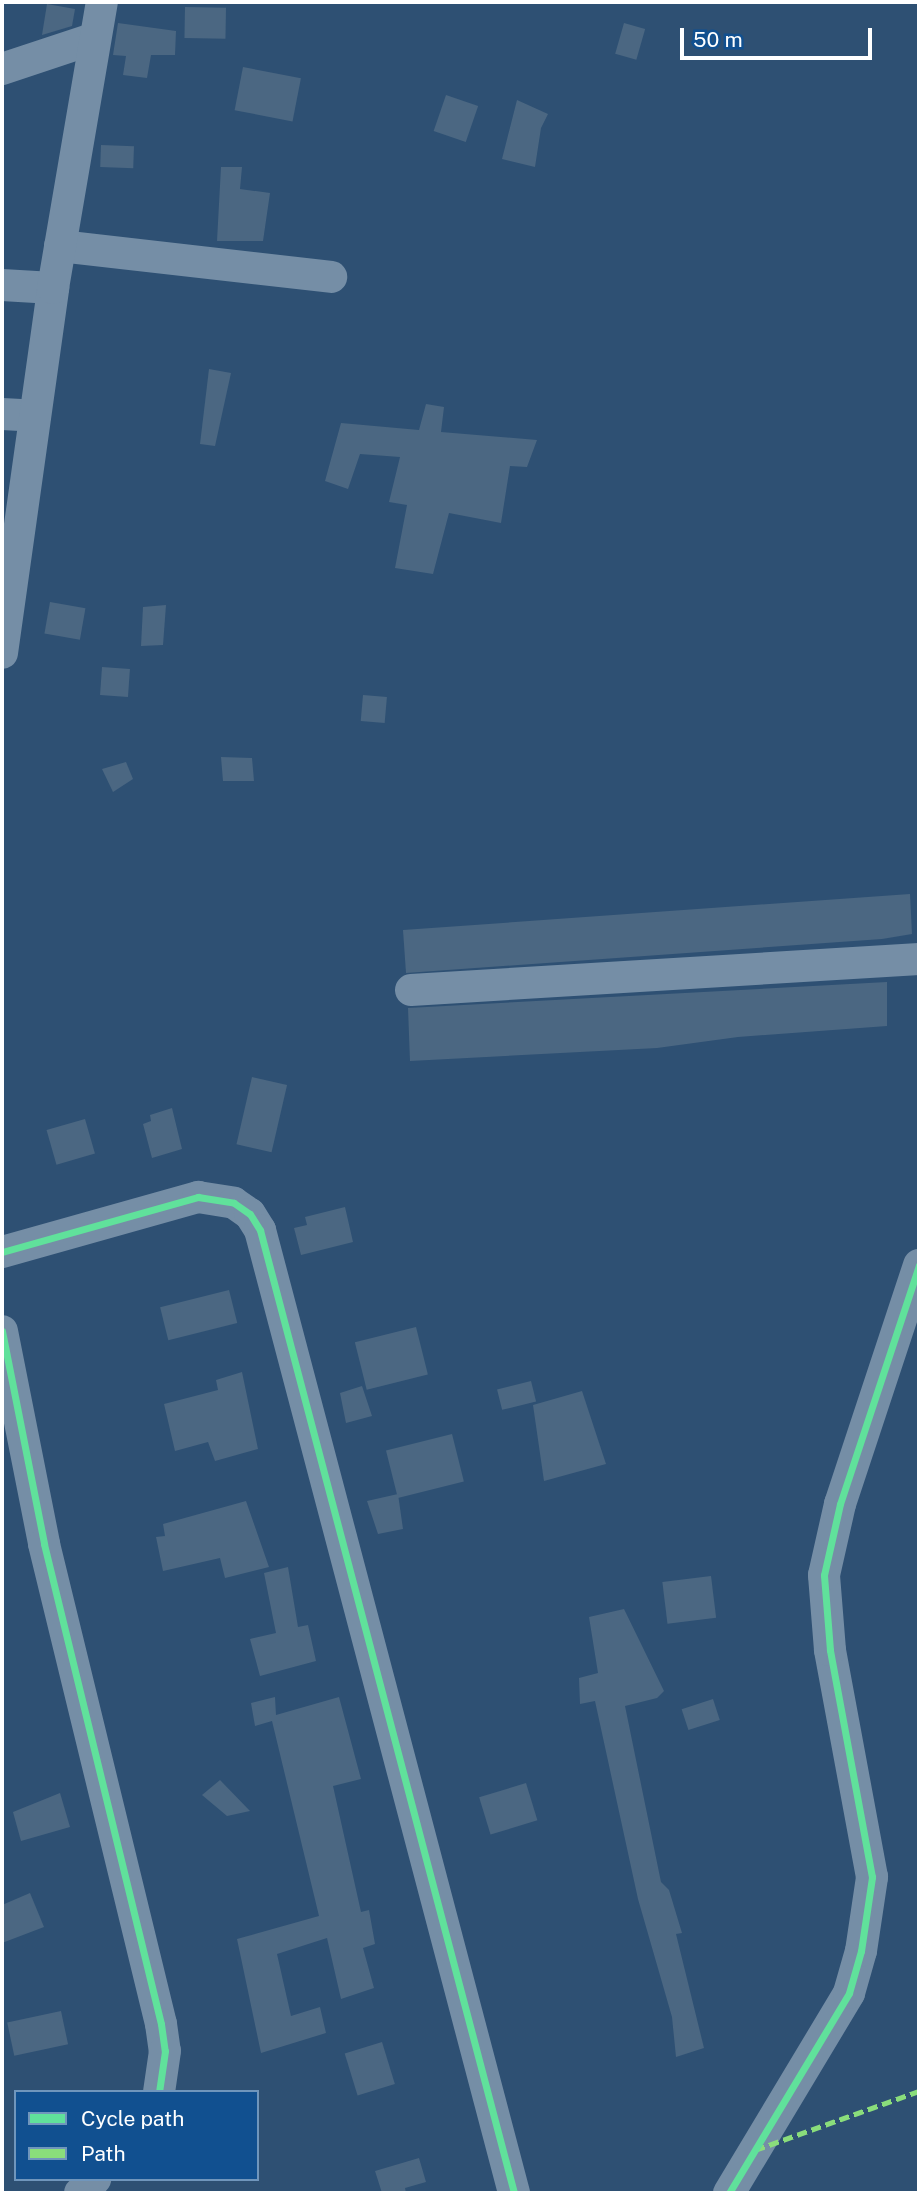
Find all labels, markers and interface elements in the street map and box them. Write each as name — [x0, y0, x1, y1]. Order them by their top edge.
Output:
scale bar — [683, 14, 876, 58]
text: 50 m — [693, 27, 743, 52]
legend — [14, 2090, 259, 2181]
text: Cycle path — [81, 2106, 184, 2131]
text: Path — [81, 2141, 126, 2166]

